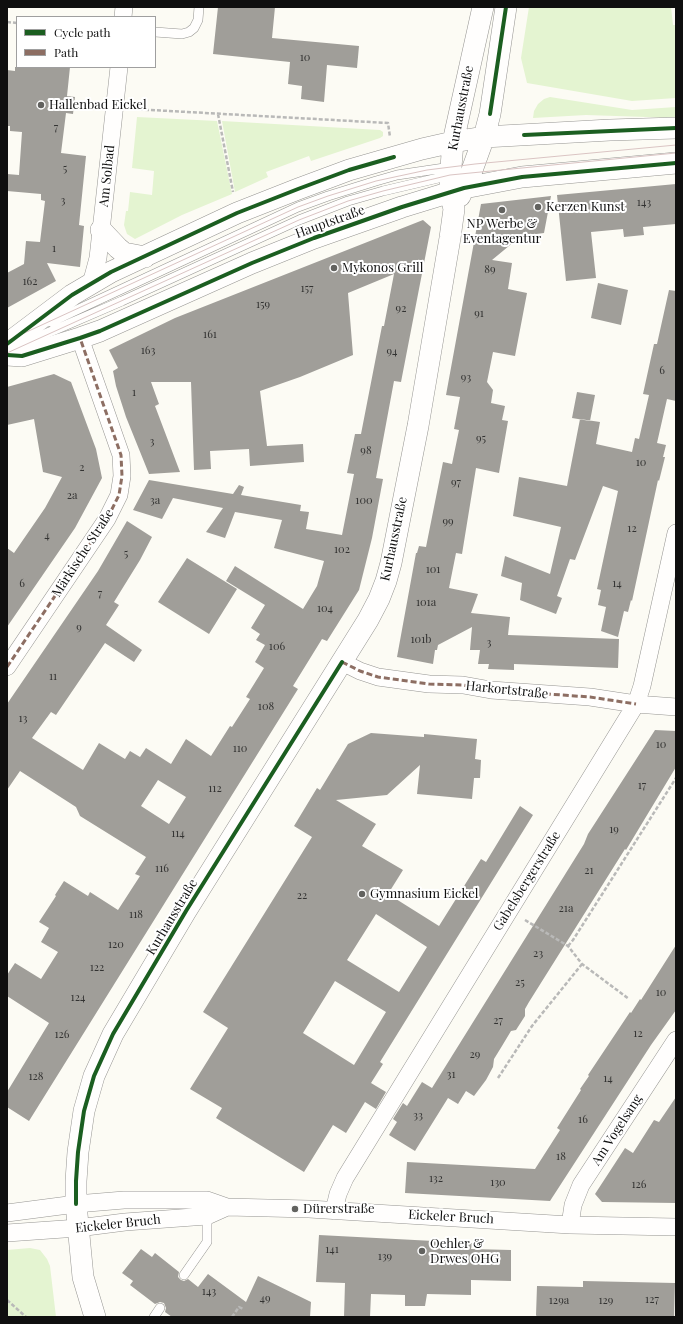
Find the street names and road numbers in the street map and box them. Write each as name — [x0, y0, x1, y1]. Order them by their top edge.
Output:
street label: Kurhausstraße — [445, 64, 477, 152]
street label: Am Solbad — [96, 144, 118, 208]
street label: Hauptstraße — [293, 202, 367, 242]
street label: Kurhausstraße — [377, 495, 411, 583]
street label: Märkische Straße — [49, 506, 117, 600]
street label: Harkortstraße — [465, 678, 549, 702]
street label: Gabelsbergerstraße — [490, 828, 564, 934]
street label: Kurhausstraße — [143, 876, 201, 958]
street label: Am Vogelsang — [588, 1092, 646, 1168]
street label: Eickeler Bruch — [408, 1207, 494, 1227]
street label: Eickeler Bruch — [74, 1212, 162, 1236]

